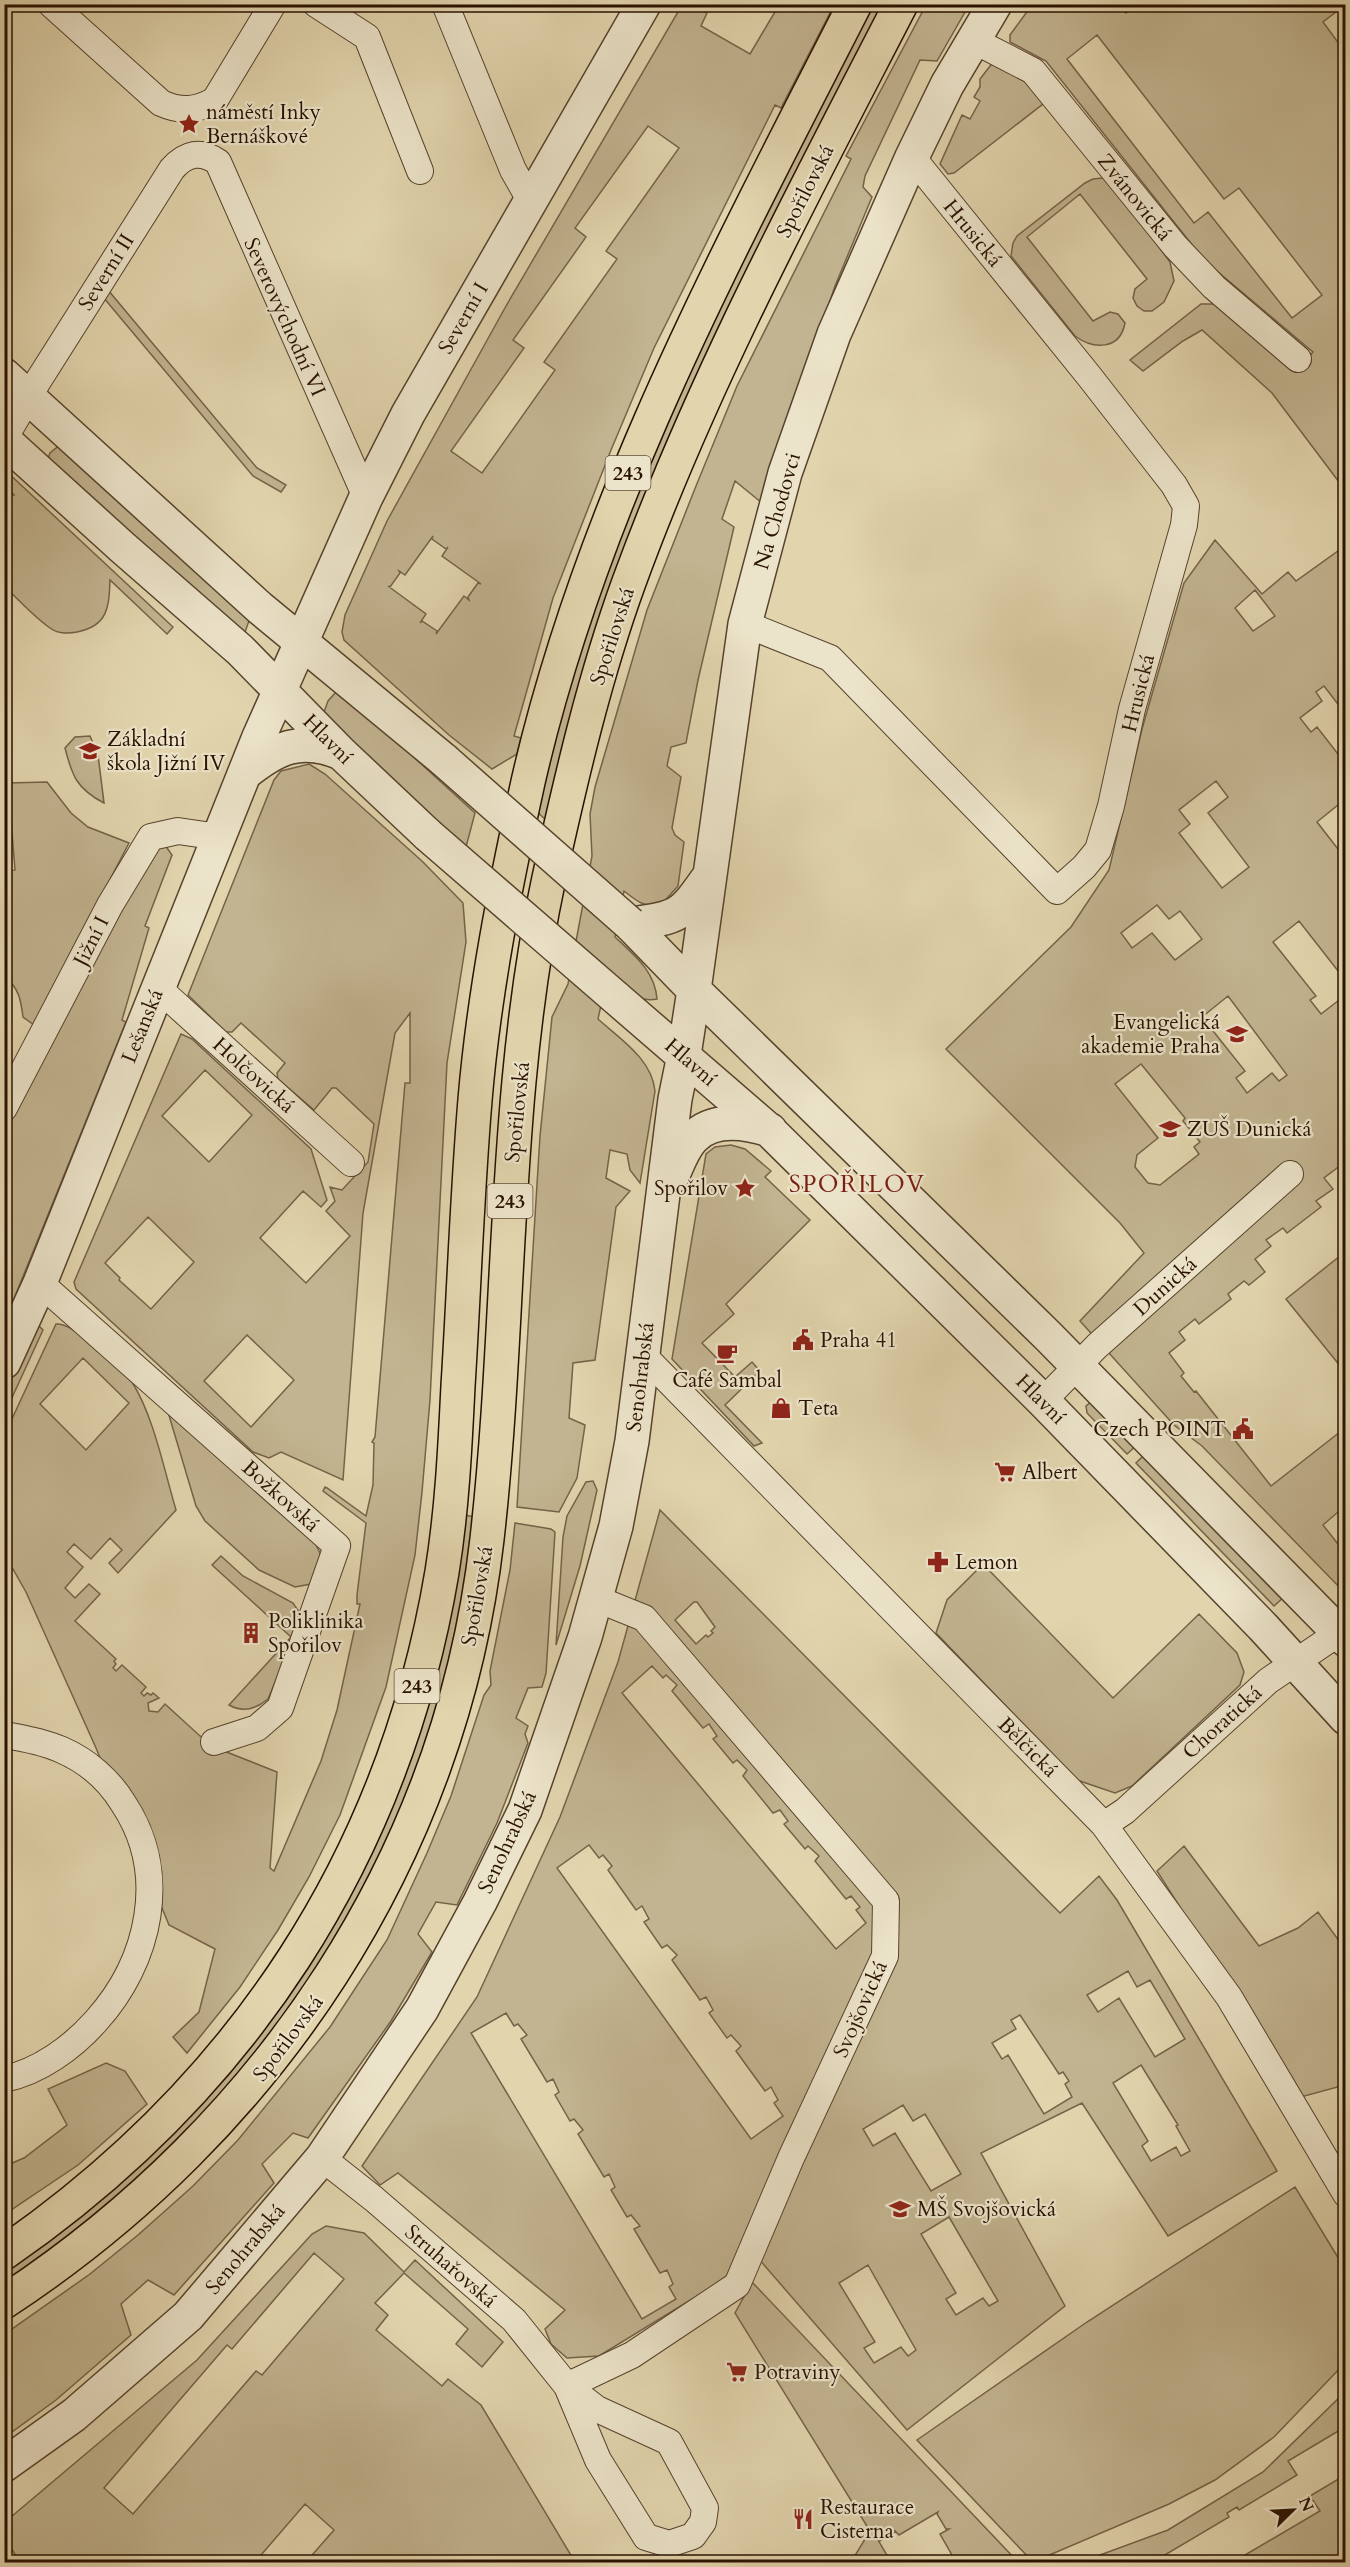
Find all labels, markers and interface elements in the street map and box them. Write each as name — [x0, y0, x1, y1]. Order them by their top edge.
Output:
place label: náměstí Inky Bernáškové — [206, 98, 321, 151]
place icon: náměstí Inky Bernáškové — [177, 112, 201, 136]
street label: Spořilovská — [770, 140, 841, 243]
street label: Zvánovická — [1091, 148, 1179, 247]
street label: Hrusická — [936, 193, 1009, 273]
street label: Severní II — [71, 228, 141, 316]
street label: Severovýchodní VI — [237, 233, 333, 401]
street label: Severní I — [431, 277, 496, 360]
street label: Na Chodovci — [747, 449, 808, 573]
road number: 243 — [606, 456, 650, 490]
street label: Spořilovská — [583, 584, 642, 689]
street label: Hrusická — [1115, 651, 1162, 735]
street label: Hlavní — [296, 708, 359, 771]
place label: Základní škola Jižní IV — [107, 725, 226, 778]
school or university icon: Základní škola Jižní IV — [78, 739, 102, 763]
street label: Jižní I — [65, 911, 116, 974]
street label: Lešanská — [114, 985, 170, 1068]
place label: Evangelická akademie Praha — [1081, 1008, 1220, 1061]
school or university icon: Evangelická akademie Praha — [1225, 1022, 1249, 1046]
street label: Holčovická — [206, 1031, 301, 1120]
street label: Hlavní — [658, 1032, 723, 1093]
street label: Spořilovská — [498, 1060, 537, 1164]
place label: ZUŠ Dunická — [1187, 1114, 1312, 1144]
school or university icon: ZUŠ Dunická — [1158, 1117, 1182, 1141]
district label: SPOŘILOV — [789, 1168, 925, 1201]
place label: Spořilov — [654, 1174, 728, 1203]
place icon: Spořilov — [733, 1176, 757, 1200]
road number: 243 — [488, 1184, 532, 1218]
street label: Dunická — [1127, 1250, 1203, 1323]
street label: Senohrabská — [619, 1321, 662, 1434]
place label: Praha 41 — [820, 1326, 897, 1355]
public building icon: Praha 41 — [791, 1328, 815, 1352]
cafe icon: Café Sambal — [715, 1341, 739, 1365]
place label: Café Sambal — [672, 1366, 782, 1395]
street label: Hlavní — [1009, 1368, 1072, 1431]
place label: Teta — [798, 1394, 839, 1423]
shop icon: Teta — [769, 1396, 793, 1420]
place label: Czech POINT — [1093, 1415, 1226, 1444]
public building icon: Czech POINT — [1231, 1417, 1255, 1441]
street label: Božkovská — [235, 1454, 326, 1539]
place label: Albert — [1022, 1458, 1078, 1487]
supermarket icon: Albert — [993, 1460, 1017, 1484]
street label: Spořilovská — [454, 1544, 501, 1648]
place label: Lemon — [955, 1548, 1018, 1577]
pharmacy icon: Lemon — [926, 1550, 950, 1574]
place label: Poliklinika Spořilov — [268, 1607, 364, 1660]
building icon: Poliklinika Spořilov — [239, 1621, 263, 1645]
road number: 243 — [394, 1669, 440, 1703]
street label: Choratická — [1176, 1679, 1268, 1766]
street label: Bělčická — [991, 1711, 1064, 1784]
street label: Senohrabská — [471, 1786, 544, 1898]
street label: Svojšovická — [826, 1956, 895, 2062]
street label: Spořilovská — [246, 1989, 330, 2087]
place label: MŠ Svojšovická — [917, 2194, 1056, 2224]
school or university icon: MŠ Svojšovická — [888, 2197, 912, 2221]
street label: Senohrabská — [199, 2198, 292, 2301]
street label: Struhařovská — [398, 2218, 503, 2315]
place label: Potraviny — [754, 2358, 841, 2387]
supermarket icon: Potraviny — [725, 2360, 749, 2384]
north arrow — [1263, 2480, 1323, 2540]
place label: Restaurace Cisterna — [820, 2493, 914, 2546]
text: N — [1293, 2493, 1319, 2515]
restaurant icon: Restaurace Cisterna — [791, 2507, 815, 2531]

